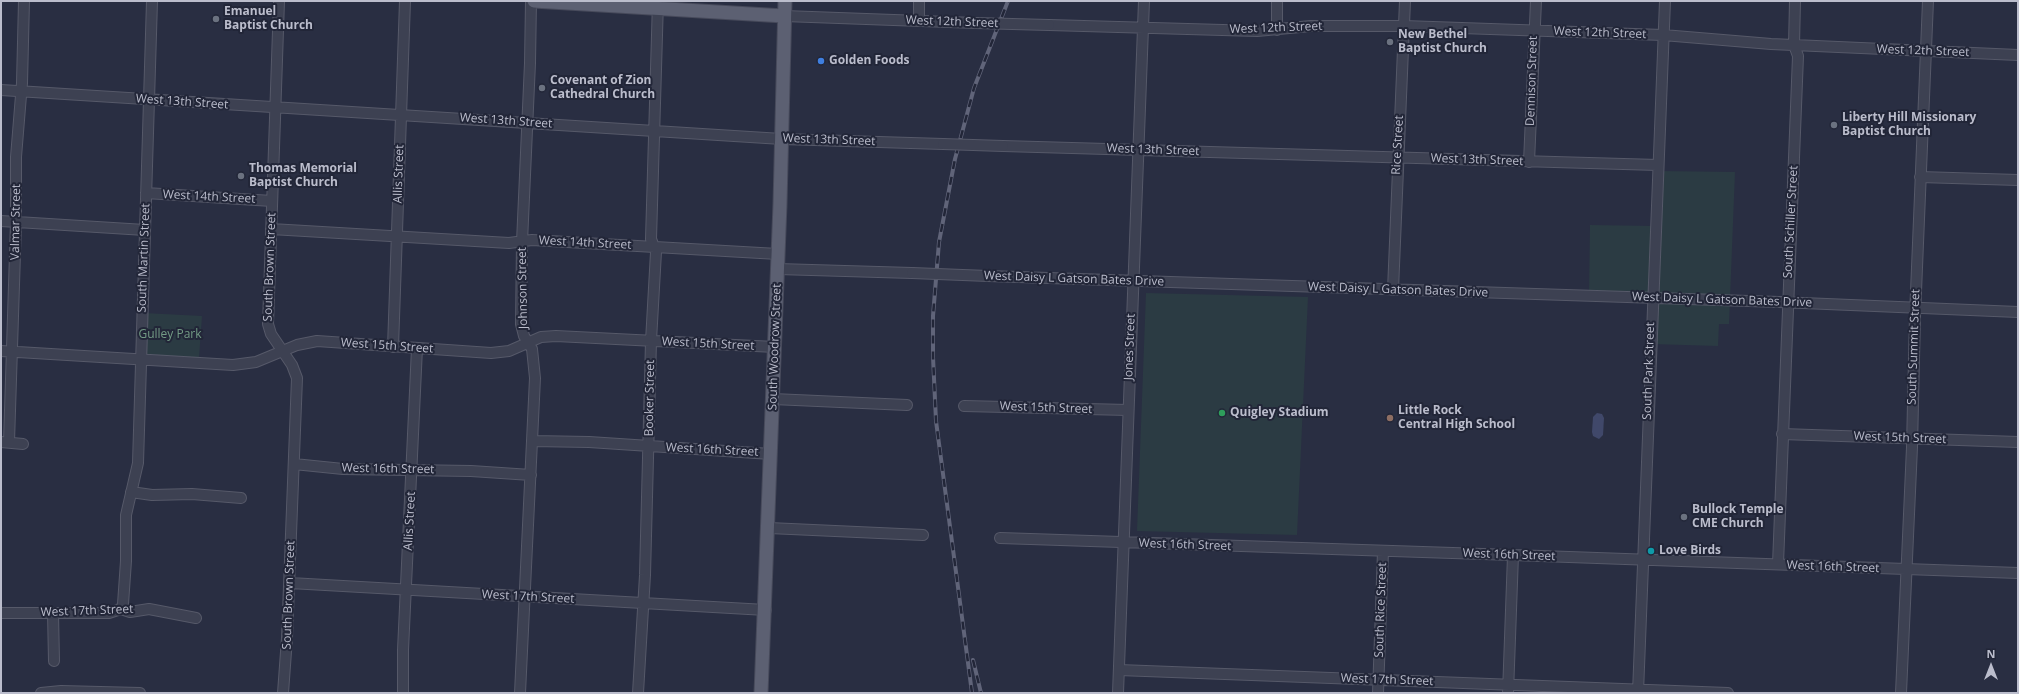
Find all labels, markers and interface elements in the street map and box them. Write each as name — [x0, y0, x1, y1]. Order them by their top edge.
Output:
place label: Emanuel Baptist Church — [224, 5, 313, 33]
street label: West 12th Street — [905, 13, 999, 31]
marker: Emanuel Baptist Church — [211, 14, 221, 24]
street label: West 12th Street — [1229, 19, 1323, 37]
street label: West 12th Street — [1553, 24, 1647, 42]
place label: New Bethel Baptist Church — [1398, 28, 1487, 56]
street label: Dennison Street — [1523, 36, 1541, 126]
marker: New Bethel Baptist Church — [1385, 37, 1395, 47]
street label: West 12th Street — [1876, 42, 1970, 60]
place label: Golden Foods — [829, 54, 909, 68]
marker: Golden Foods — [816, 56, 826, 66]
place label: Covenant of Zion Cathedral Church — [550, 74, 655, 102]
marker: Covenant of Zion Cathedral Church — [537, 83, 547, 93]
street label: West 13th Street — [135, 92, 229, 112]
street label: West 13th Street — [459, 111, 553, 131]
place label: Liberty Hill Missionary Baptist Church — [1842, 111, 1976, 139]
street label: Rice Street — [1389, 115, 1407, 175]
marker: Liberty Hill Missionary Baptist Church — [1829, 120, 1839, 130]
street label: West 13th Street — [782, 131, 876, 149]
street label: West 13th Street — [1106, 141, 1200, 159]
street label: Allis Street — [391, 144, 407, 204]
street label: West 13th Street — [1430, 151, 1524, 169]
place label: Thomas Memorial Baptist Church — [249, 162, 357, 190]
street label: South Schiller Street — [1781, 165, 1801, 279]
marker: Thomas Memorial Baptist Church — [236, 171, 246, 181]
street label: Valmar Street — [8, 184, 24, 260]
street label: West 14th Street — [162, 187, 256, 207]
street label: South Martin Street — [135, 203, 153, 313]
street label: South Brown Street — [261, 212, 279, 322]
street label: West 14th Street — [538, 233, 632, 253]
street label: Johnson Street — [515, 247, 531, 329]
street label: West Daisy L Gatson Bates Drive — [984, 269, 1164, 289]
street label: West Daisy L Gatson Bates Drive — [1308, 280, 1488, 300]
street label: South Woodrow Street — [766, 283, 784, 411]
street label: South Summit Street — [1905, 289, 1923, 405]
street label: West Daisy L Gatson Bates Drive — [1632, 290, 1812, 310]
street label: Jones Street — [1122, 313, 1138, 381]
street label: South Park Street — [1640, 322, 1658, 420]
park label: Gulley Park — [138, 328, 202, 342]
street label: West 15th Street — [661, 334, 755, 354]
street label: West 15th Street — [340, 336, 434, 356]
street label: Booker Street — [642, 359, 658, 437]
street label: West 15th Street — [999, 399, 1093, 417]
place label: Little Rock Central High School — [1398, 404, 1515, 432]
place label: Quigley Stadium — [1230, 406, 1329, 420]
marker: Quigley Stadium — [1217, 408, 1227, 418]
marker: Little Rock Central High School — [1385, 413, 1395, 423]
street label: West 15th Street — [1853, 429, 1947, 447]
street label: West 16th Street — [665, 440, 759, 460]
street label: West 16th Street — [341, 461, 435, 477]
street label: Allis Street — [401, 491, 419, 551]
place label: Bullock Temple CME Church — [1692, 503, 1784, 531]
marker: Bullock Temple CME Church — [1679, 512, 1689, 522]
street label: West 16th Street — [1138, 536, 1232, 554]
street label: South Brown Street — [280, 540, 298, 650]
place label: Love Birds — [1659, 544, 1721, 558]
street label: West 16th Street — [1462, 546, 1556, 564]
marker: Love Birds — [1646, 546, 1656, 556]
street label: West 16th Street — [1786, 558, 1880, 576]
street label: South Rice Street — [1372, 562, 1390, 658]
street label: West 17th Street — [481, 587, 575, 607]
street label: West 17th Street — [40, 602, 134, 620]
north arrow — [1971, 646, 2011, 686]
text: N — [1987, 646, 1995, 661]
street label: West 17th Street — [1340, 671, 1434, 689]

